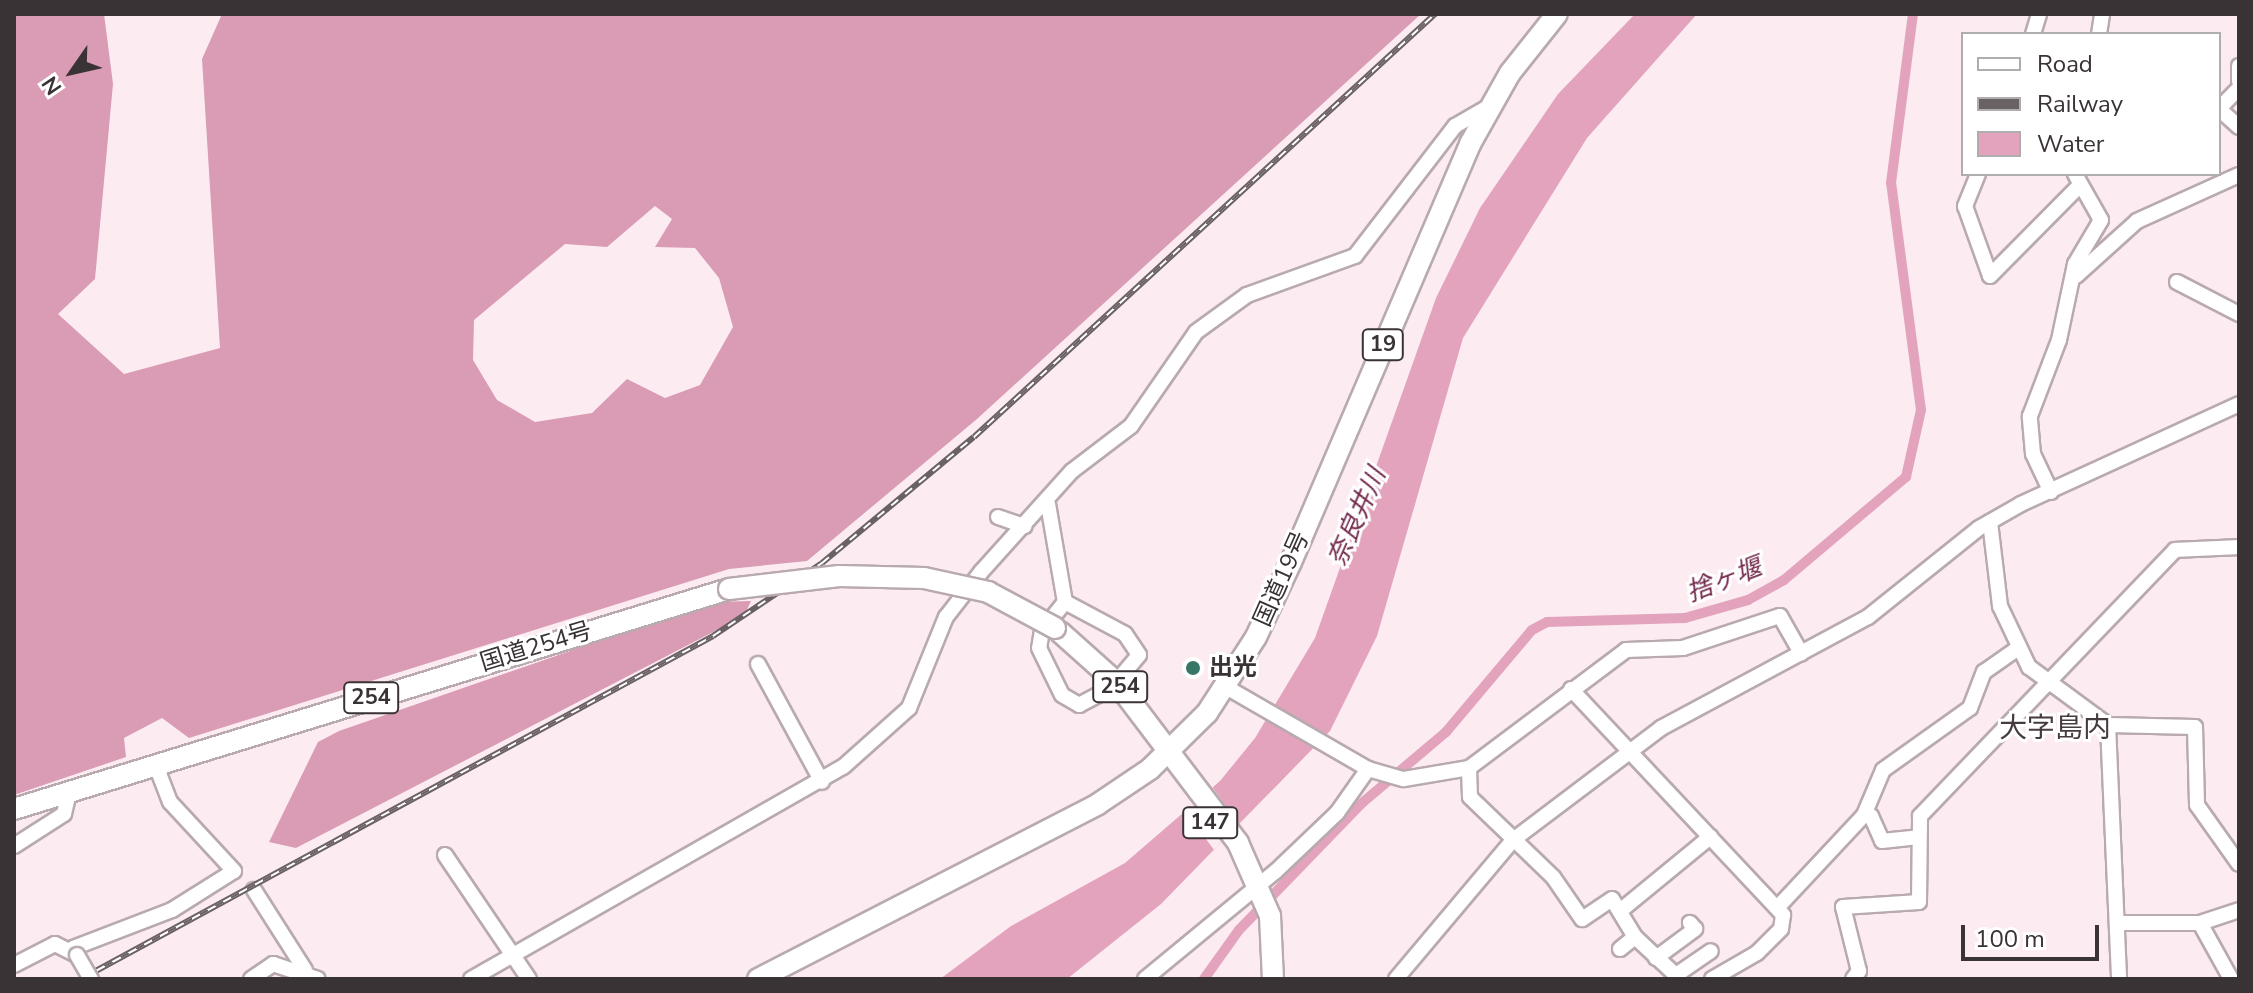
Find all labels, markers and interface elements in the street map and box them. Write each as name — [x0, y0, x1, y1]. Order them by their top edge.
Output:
north arrow — [32, 32, 112, 112]
legend — [1961, 32, 2221, 176]
text: Road — [2037, 48, 2093, 80]
text: N — [35, 70, 69, 101]
text: Railway — [2037, 88, 2123, 120]
text: Water — [2037, 128, 2104, 160]
road number: 19 — [1361, 327, 1405, 363]
water label: 奈良井川 — [1322, 463, 1392, 571]
street label: 国道19号 — [1248, 527, 1316, 631]
water label: 捨ヶ堰 — [1682, 551, 1766, 609]
street label: 国道254号 — [477, 616, 595, 678]
place label: 出光 — [1209, 654, 1257, 682]
marker: 出光 — [1184, 659, 1202, 677]
road number: 254 — [1092, 669, 1148, 705]
road number: 254 — [343, 680, 399, 716]
district label: 大字島内 — [1999, 711, 2111, 745]
road number: 147 — [1182, 805, 1238, 841]
scale bar — [1965, 909, 2103, 959]
text: 100 m — [1975, 923, 2045, 955]

